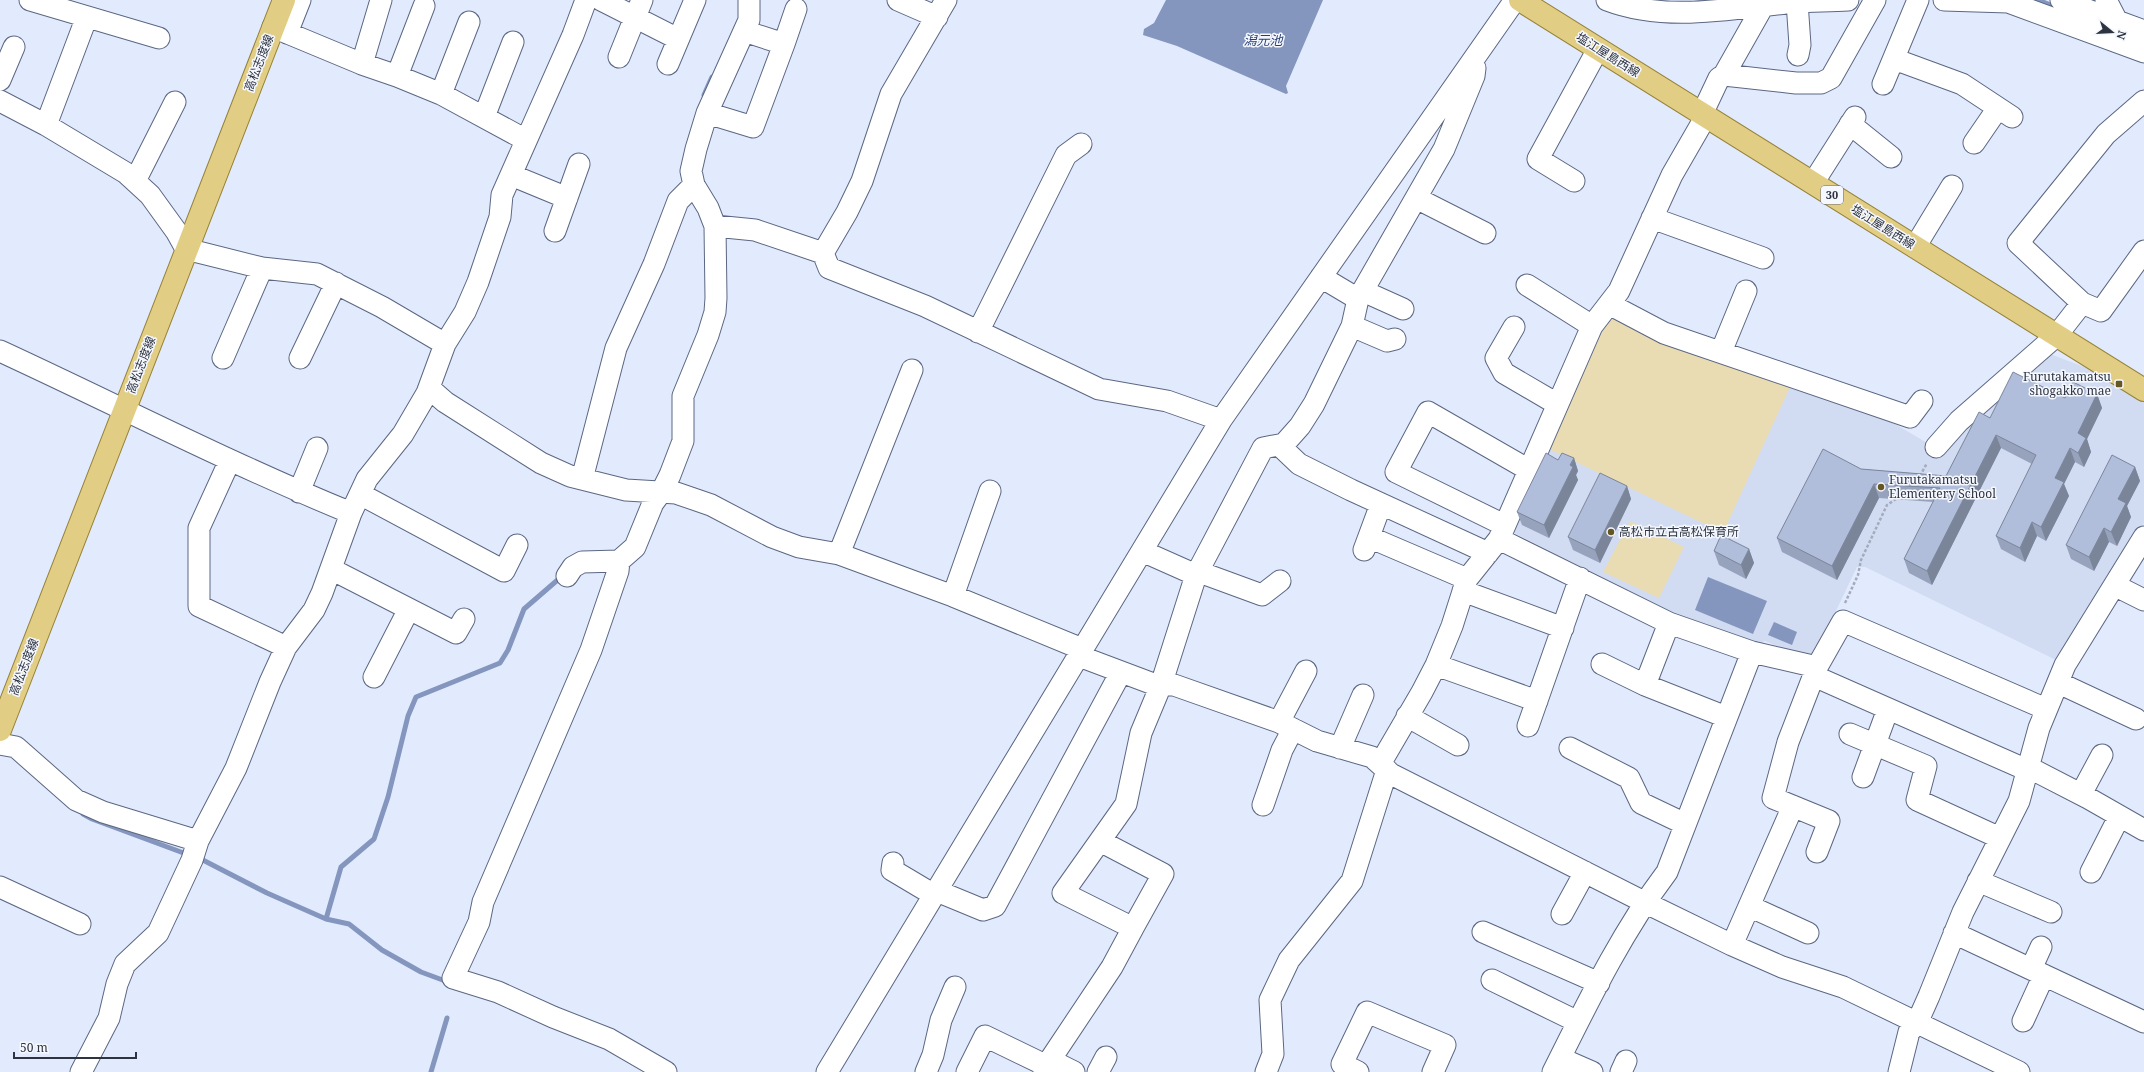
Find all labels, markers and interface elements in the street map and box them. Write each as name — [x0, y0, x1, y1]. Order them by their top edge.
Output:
north arrow — [2092, 12, 2132, 52]
street label: 塩江屋島西線 — [1573, 28, 1643, 81]
text: N — [2113, 29, 2130, 42]
water label: 潟元池 — [1243, 31, 1284, 49]
street label: 高松志度線 — [240, 32, 277, 94]
road number: 30 — [1821, 186, 1843, 204]
street label: 塩江屋島西線 — [1848, 200, 1918, 253]
street label: 高松志度線 — [122, 334, 159, 396]
place label: Furutakamatsu shogakko mae — [2023, 368, 2111, 399]
marker: Furutakamatsu shogakko mae — [2114, 379, 2124, 389]
place label: Furutakamatsu Elementery School — [1889, 471, 1996, 502]
marker: Furutakamatsu Elementery School — [1876, 482, 1886, 492]
place label: 高松市立古高松保育所 — [1619, 523, 1739, 540]
marker: 高松市立古高松保育所 — [1606, 527, 1616, 537]
street label: 高松志度線 — [5, 636, 42, 698]
scale bar — [14, 1034, 136, 1060]
text: 50 m — [20, 1039, 48, 1056]

